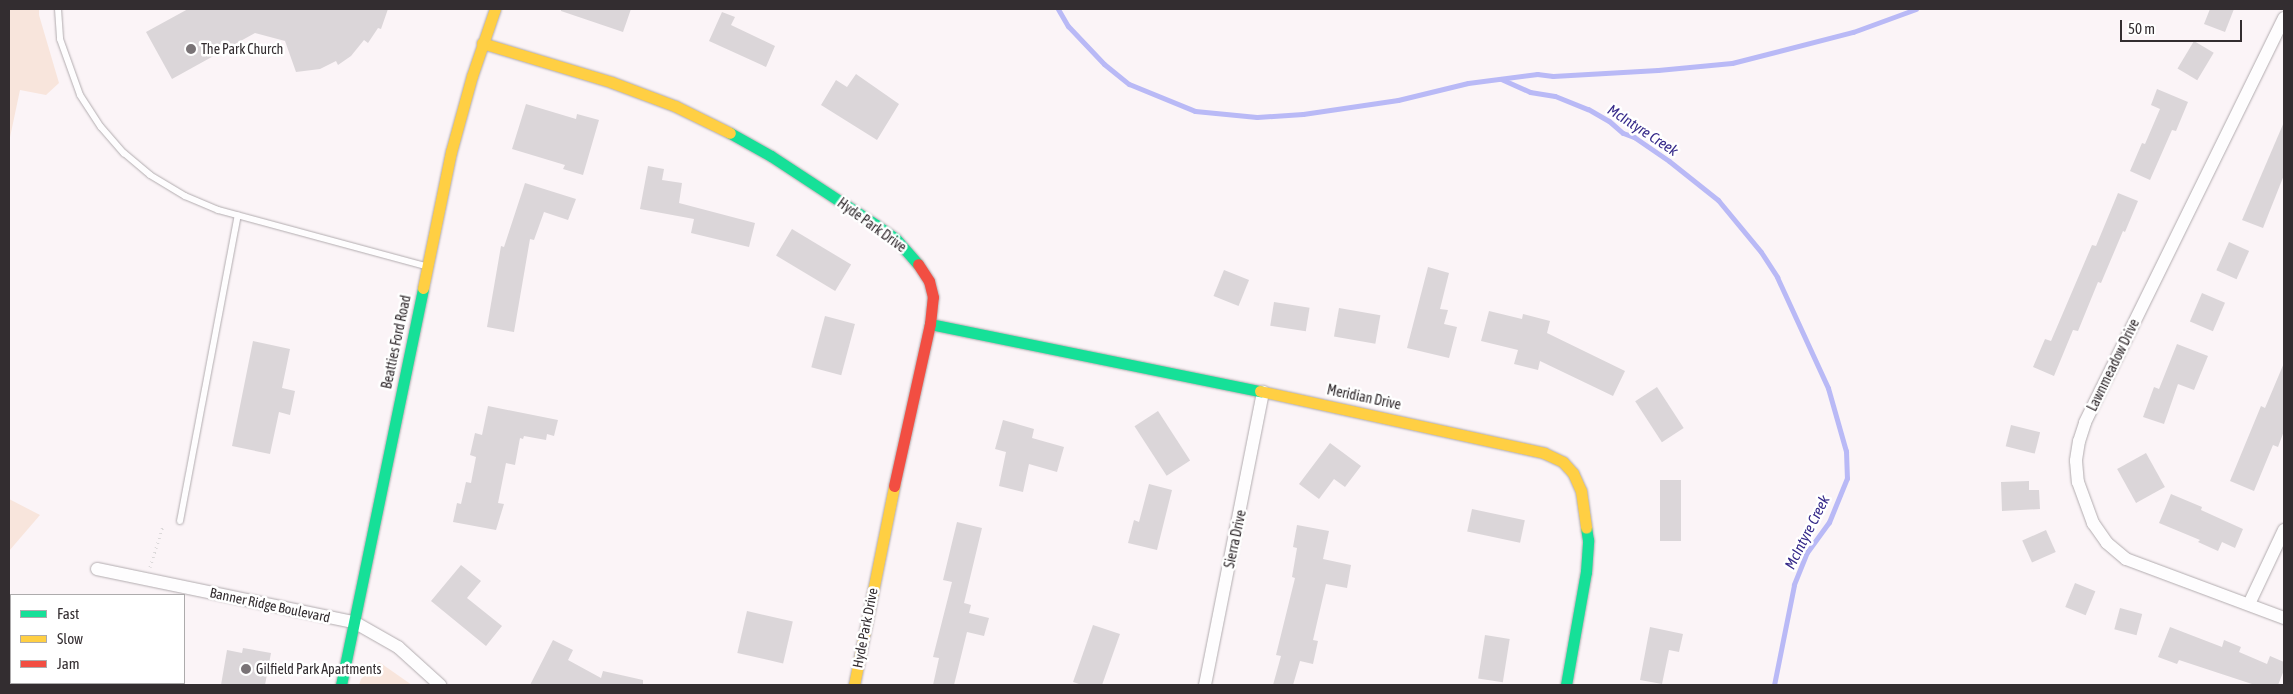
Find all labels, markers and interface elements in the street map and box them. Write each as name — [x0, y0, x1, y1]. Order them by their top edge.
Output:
scale bar — [2123, 10, 2246, 42]
text: 50 m — [2128, 20, 2155, 37]
place label: The Park Church — [201, 41, 283, 57]
marker: The Park Church — [185, 43, 197, 55]
water label: McIntyre Creek — [1604, 100, 1682, 160]
street label: Hyde Park Drive — [834, 194, 910, 256]
street label: Beatties Ford Road — [378, 294, 414, 390]
street label: Lawnmeadow Drive — [2083, 316, 2143, 414]
street label: Meridian Drive — [1325, 381, 1403, 413]
water label: McIntyre Creek — [1781, 492, 1833, 572]
street label: Sierra Drive — [1221, 508, 1249, 570]
street label: Banner Ridge Boulevard — [208, 584, 332, 626]
street label: Hyde Park Drive — [849, 587, 881, 669]
legend — [10, 594, 185, 684]
text: Fast — [57, 605, 79, 622]
text: Slow — [57, 630, 83, 647]
text: Jam — [57, 655, 80, 672]
place label: Gilfield Park Apartments — [256, 661, 381, 677]
marker: Gilfield Park Apartments — [240, 663, 252, 675]

